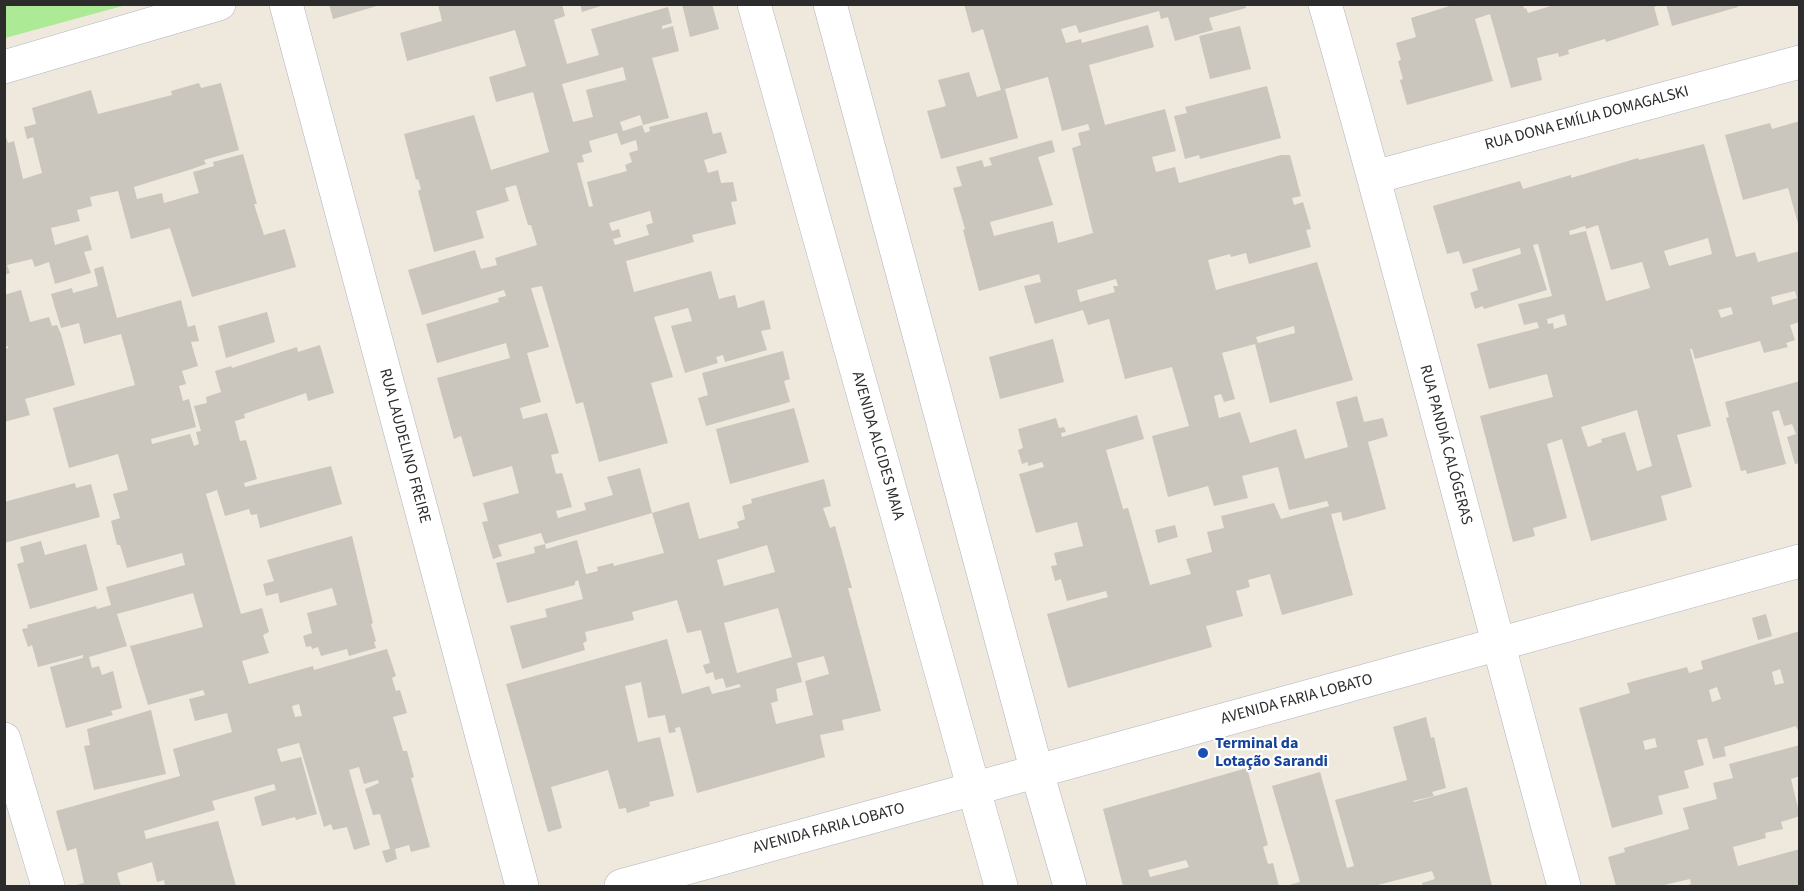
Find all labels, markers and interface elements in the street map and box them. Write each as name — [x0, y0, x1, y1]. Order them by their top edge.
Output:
street label: RUA DONA EMÍLIA DOMAGALSKI — [1483, 82, 1691, 156]
street label: RUA PANDIÁ CALÓGERAS — [1414, 363, 1476, 527]
street label: RUA LAUDELINO FREIRE — [374, 367, 434, 525]
street label: AVENIDA ALCIDES MAIA — [847, 369, 907, 523]
street label: AVENIDA FARIA LOBATO — [1219, 670, 1375, 730]
place label: Terminal da Lotação Sarandi — [1215, 734, 1328, 772]
marker: Terminal da Lotação Sarandi — [1196, 746, 1210, 760]
street label: AVENIDA FARIA LOBATO — [751, 799, 907, 859]

